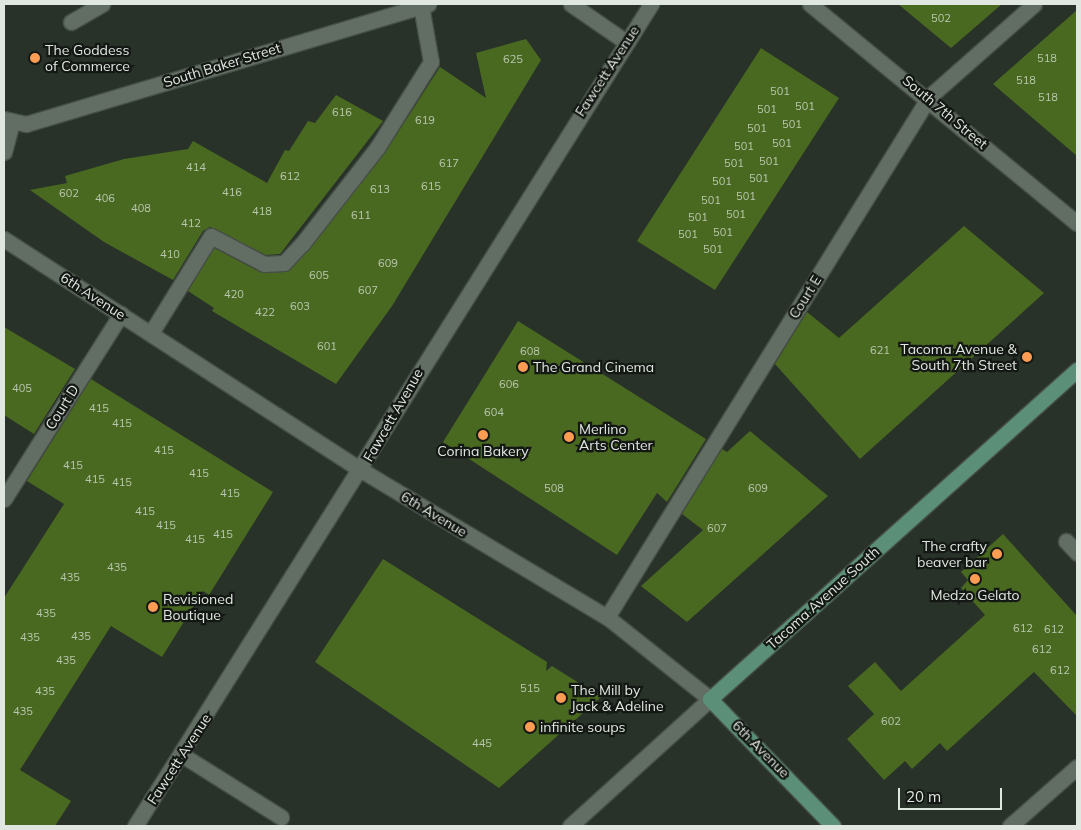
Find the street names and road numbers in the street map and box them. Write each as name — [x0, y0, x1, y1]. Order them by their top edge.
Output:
street label: Fawcett Avenue — [572, 23, 642, 119]
street label: South Baker Street — [161, 39, 283, 91]
street label: South 7th Street — [899, 72, 991, 152]
street label: 6th Avenue — [57, 269, 129, 323]
street label: Court E — [785, 272, 825, 322]
street label: Fawcett Avenue — [360, 366, 426, 464]
street label: Court D — [42, 382, 82, 432]
street label: 6th Avenue — [398, 488, 470, 540]
street label: Tacoma Avenue South — [763, 543, 883, 653]
street label: Fawcett Avenue — [144, 711, 214, 807]
street label: 6th Avenue — [729, 717, 793, 781]

